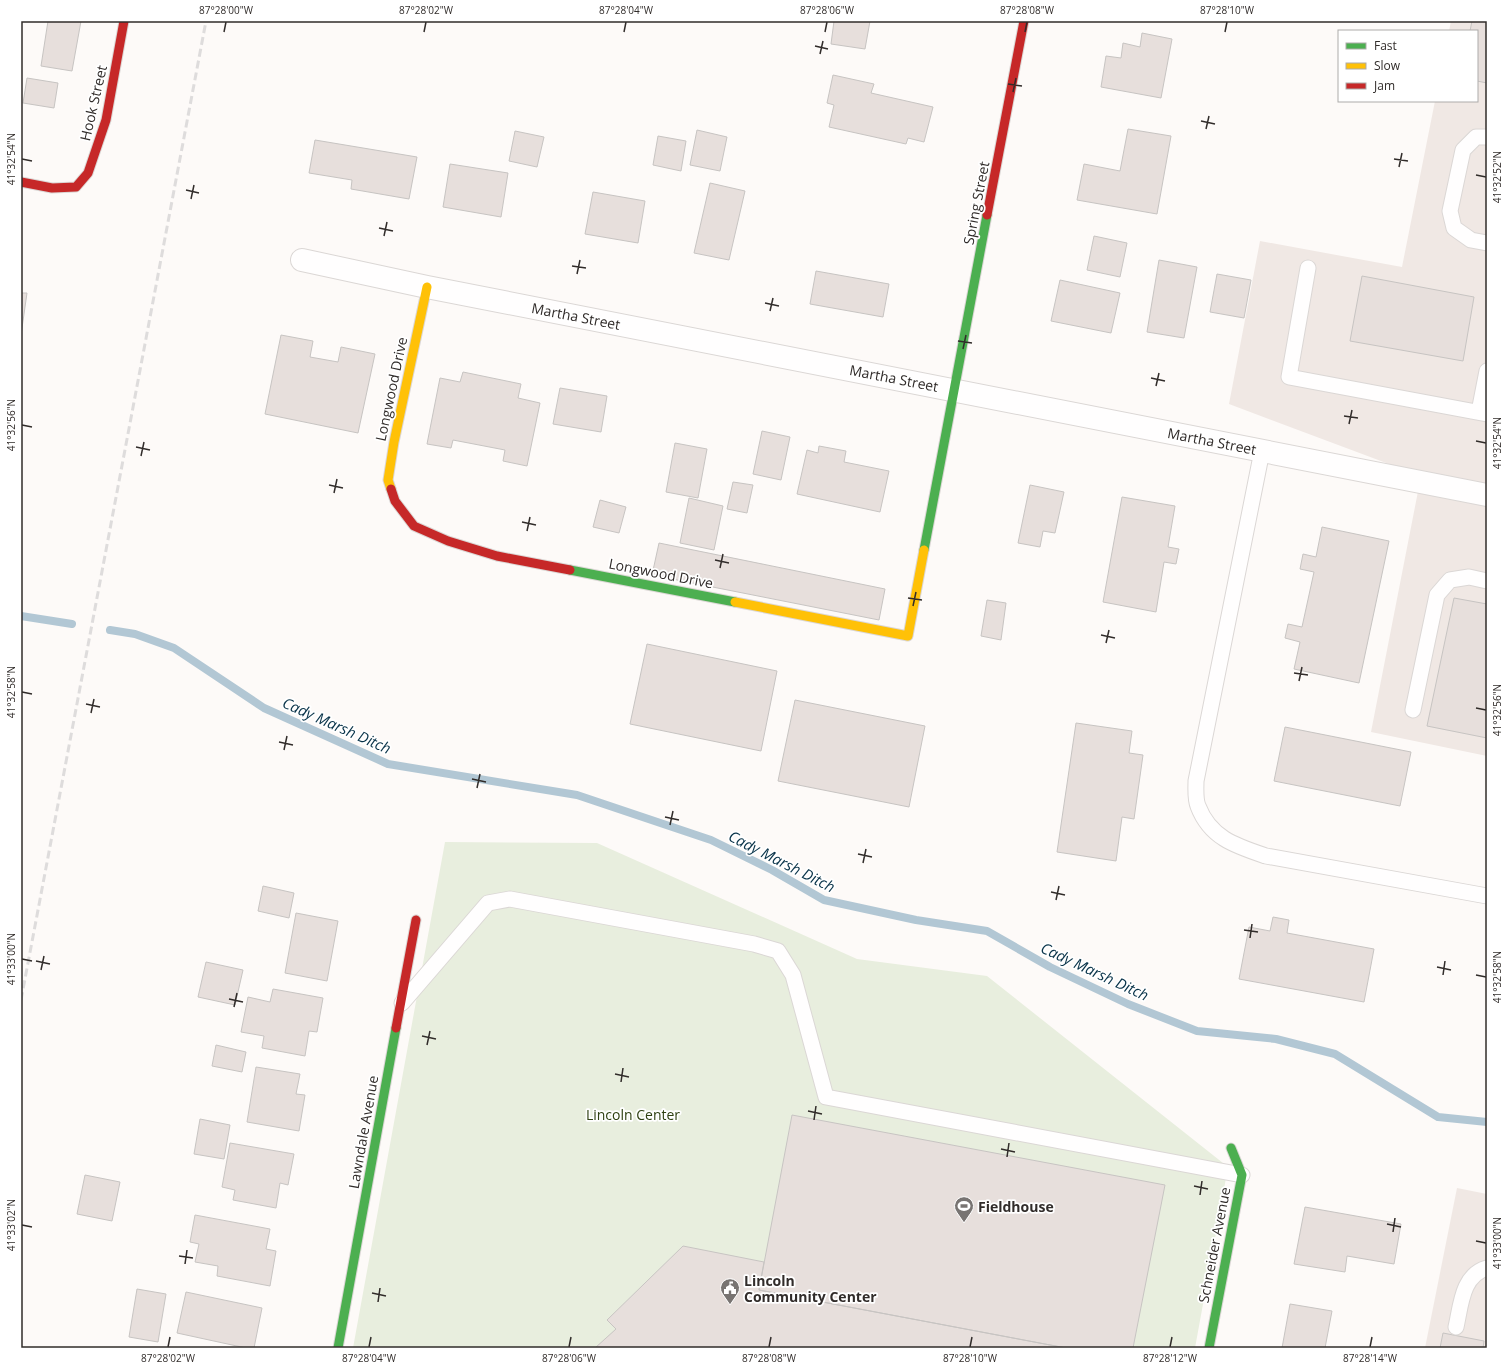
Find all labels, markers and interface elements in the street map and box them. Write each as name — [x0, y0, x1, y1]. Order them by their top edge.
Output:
text: 87°28'00"W — [199, 3, 254, 17]
text: 87°28'02"W — [399, 3, 454, 17]
text: 87°28'04"W — [599, 3, 654, 17]
text: 87°28'06"W — [800, 3, 855, 17]
text: 87°28'08"W — [1000, 3, 1055, 17]
text: 87°28'10"W — [1200, 3, 1255, 17]
legend — [1338, 30, 1478, 102]
text: Fast — [1374, 37, 1397, 54]
text: Slow — [1374, 57, 1401, 74]
street label: Hook Street — [75, 63, 111, 143]
text: Jam — [1373, 77, 1395, 94]
text: 41°32'54"N — [4, 133, 18, 185]
text: 41°32'52"N — [1490, 151, 1504, 203]
street label: Spring Street — [959, 160, 993, 246]
street label: Martha Street — [530, 298, 622, 334]
street label: Longwood Drive — [371, 335, 411, 443]
street label: Martha Street — [848, 360, 940, 396]
text: 41°32'56"N — [4, 399, 18, 451]
text: 41°32'54"N — [1490, 417, 1504, 469]
street label: Martha Street — [1166, 423, 1258, 459]
street label: Longwood Drive — [607, 554, 715, 592]
text: 41°32'58"N — [4, 666, 18, 718]
text: 41°32'56"N — [1490, 684, 1504, 736]
water label: Cady Marsh Ditch — [280, 692, 394, 758]
water label: Cady Marsh Ditch — [725, 826, 839, 896]
text: 41°33'00"N — [4, 933, 18, 985]
water label: Cady Marsh Ditch — [1038, 937, 1152, 1005]
text: 41°32'58"N — [1490, 951, 1504, 1003]
street label: Lawndale Avenue — [344, 1074, 382, 1190]
park label: Lincoln Center — [586, 1105, 680, 1124]
street label: Schneider Avenue — [1193, 1185, 1235, 1304]
sports icon: Fieldhouse — [953, 1195, 975, 1223]
place label: Fieldhouse — [978, 1197, 1054, 1216]
text: 41°33'02"N — [4, 1199, 18, 1251]
text: 41°33'00"N — [1490, 1217, 1504, 1269]
place label: Lincoln Community Center — [744, 1271, 877, 1306]
public building icon: Lincoln Community Center — [719, 1277, 741, 1305]
text: 87°28'02"W — [141, 1351, 196, 1365]
text: 87°28'04"W — [342, 1351, 397, 1365]
text: 87°28'06"W — [542, 1351, 597, 1365]
text: 87°28'08"W — [742, 1351, 797, 1365]
text: 87°28'10"W — [943, 1351, 998, 1365]
text: 87°28'12"W — [1143, 1351, 1198, 1365]
text: 87°28'14"W — [1343, 1351, 1398, 1365]

